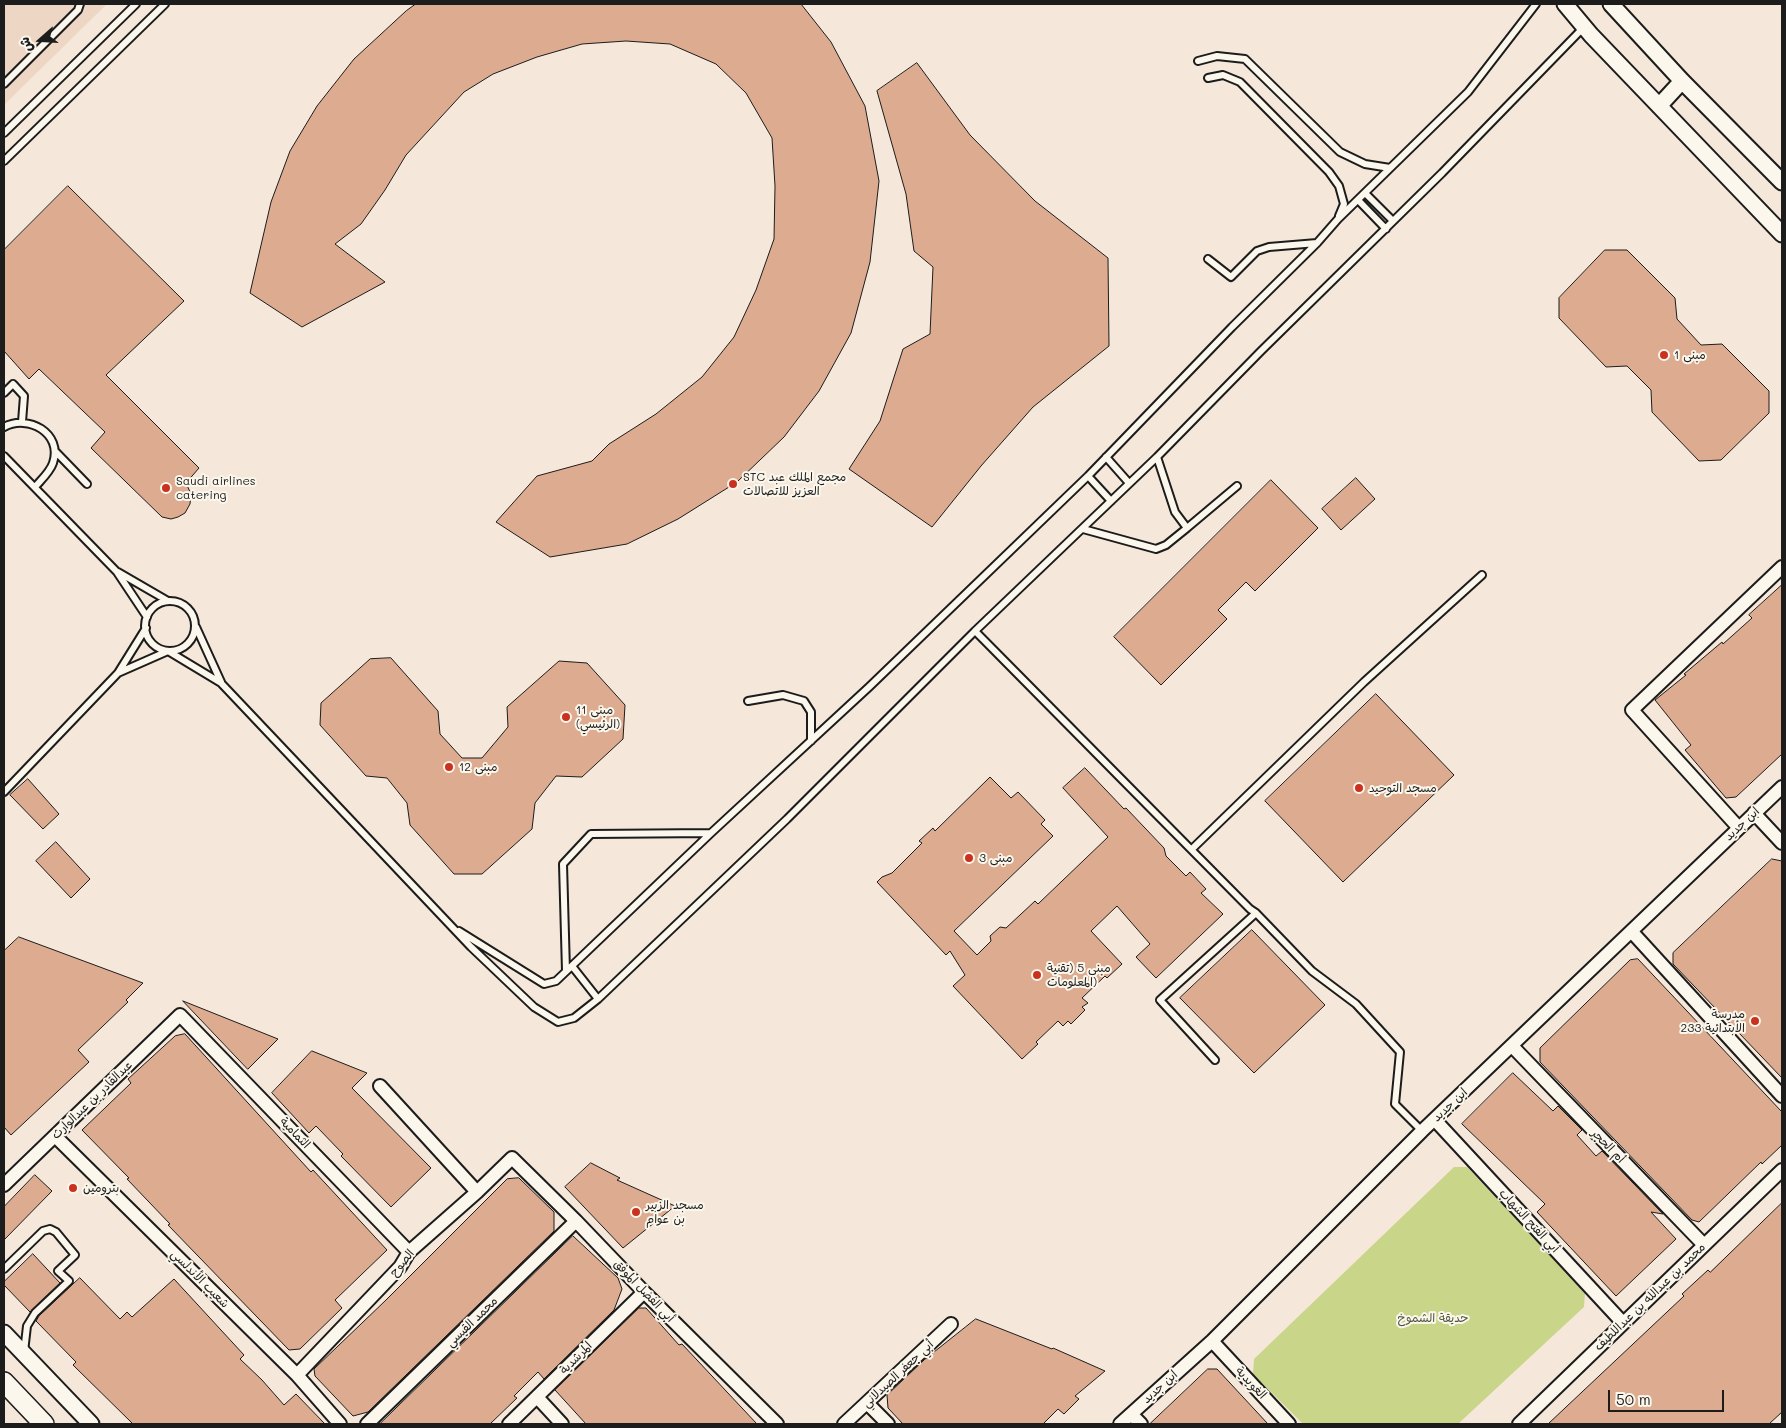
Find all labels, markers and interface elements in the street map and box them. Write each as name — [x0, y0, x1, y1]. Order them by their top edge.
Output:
north arrow — [15, 15, 65, 65]
text: ش — [14, 35, 37, 55]
place label: مبنى 1 — [1674, 348, 1706, 362]
marker: مبنى 1 — [1658, 349, 1670, 361]
place label: STC مجمع الملك عبد العزيز للاتصالات — [743, 470, 846, 498]
place label: Saudi airlines catering — [176, 474, 256, 502]
marker: STC مجمع الملك عبد العزيز للاتصالات — [727, 478, 739, 490]
marker: Saudi airlines catering — [160, 482, 172, 494]
place label: مبنى 11 (الرئيسي) — [576, 703, 620, 731]
marker: مبنى 11 (الرئيسي) — [560, 711, 572, 723]
place label: مبنى 12 — [459, 760, 497, 774]
marker: مبنى 12 — [443, 761, 455, 773]
place label: مسجد التوحيد — [1369, 781, 1437, 795]
marker: مسجد التوحيد — [1353, 782, 1365, 794]
street label: ابن جديد — [1722, 804, 1762, 844]
place label: مبنى 3 — [979, 851, 1012, 865]
marker: مبنى 3 — [963, 852, 975, 864]
place label: مبنى 5 (تقنية المعلومات) — [1047, 961, 1111, 989]
marker: مبنى 5 (تقنية المعلومات) — [1031, 969, 1043, 981]
place label: مدرسة الأبتدائية 233 — [1681, 1007, 1745, 1035]
marker: مدرسة الأبتدائية 233 — [1749, 1015, 1761, 1027]
street label: عبدالقادر بن عبدالوارث — [49, 1058, 135, 1142]
street label: ابن جديد — [1430, 1085, 1470, 1125]
street label: الثمامية — [277, 1114, 313, 1152]
street label: أم الحجر — [1588, 1126, 1628, 1166]
place label: بترومين — [83, 1181, 119, 1195]
marker: بترومين — [67, 1182, 79, 1194]
street label: أبي الفتح الشهاب — [1496, 1186, 1562, 1256]
place label: مسجد الزبير بن عوام — [646, 1198, 704, 1226]
marker: مسجد الزبير بن عوام — [630, 1206, 642, 1218]
street label: محمد بن عبدالله بن عبداللطيف — [1591, 1240, 1709, 1354]
street label: شعيب الأندلسي — [168, 1247, 232, 1311]
street label: الصوح — [387, 1247, 417, 1279]
street label: أبي الفضل الموفق — [611, 1257, 677, 1325]
street label: محمد القيسي — [443, 1294, 501, 1350]
park label: حديقة الشموخ — [1397, 1311, 1469, 1325]
street label: أبي جعفر الصيدلاني — [859, 1337, 937, 1411]
street label: المرشدية — [557, 1339, 595, 1377]
street label: الغويدية — [1232, 1364, 1270, 1402]
street label: ابن جديد — [1139, 1367, 1181, 1407]
scale bar — [1611, 1380, 1727, 1412]
text: 50 m — [1616, 1389, 1651, 1409]

